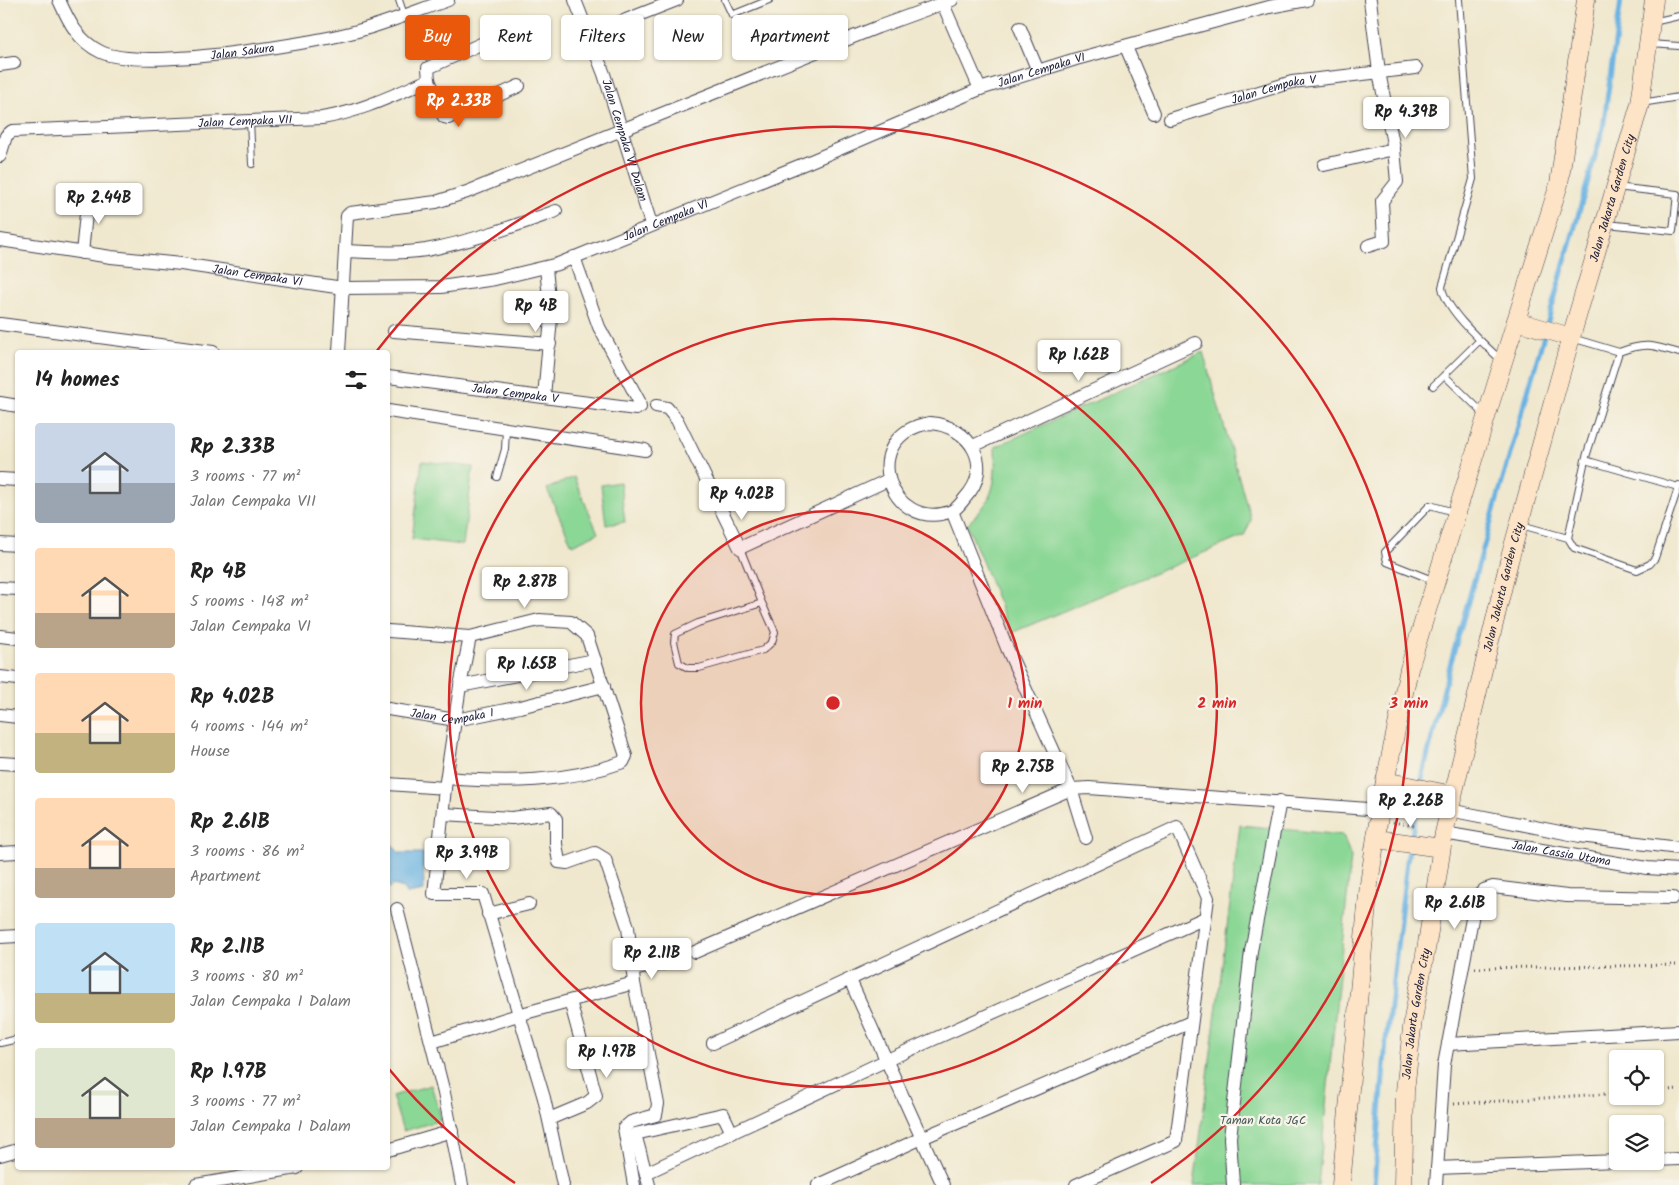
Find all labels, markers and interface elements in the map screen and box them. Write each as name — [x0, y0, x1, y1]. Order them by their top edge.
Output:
chip: Buy — [405, 15, 470, 60]
chip: Rent — [480, 15, 551, 60]
chip: Filters — [561, 15, 644, 60]
chip: New — [654, 15, 722, 60]
chip: Apartment — [732, 15, 848, 60]
street label: Jalan Sakura — [210, 38, 276, 65]
street label: Jalan Cempaka VI — [995, 47, 1088, 92]
street label: Jalan Cempaka V — [1229, 70, 1319, 109]
street label: Jalan Cempaka VI Dalam — [597, 77, 653, 204]
pin: Rp 2.33B — [407, 86, 511, 128]
text: Rp 2.33B — [427, 89, 492, 114]
pin: Rp 4.39B — [1354, 96, 1458, 139]
text: Rp 4.39B — [1374, 100, 1438, 125]
street label: Jalan Cempaka VII — [197, 110, 293, 133]
street label: Jalan Jakarta Garden City — [1584, 131, 1640, 264]
pin: Rp 2.44B — [47, 182, 151, 225]
text: Rp 2.44B — [67, 186, 131, 211]
street label: Jalan Cempaka VI — [620, 194, 712, 246]
street label: Jalan Cempaka VI — [211, 259, 304, 291]
pin: Rp 4B — [501, 290, 571, 333]
text: Rp 4B — [514, 294, 558, 319]
pin: Rp 1.62B — [1027, 340, 1131, 382]
text: Rp 1.62B — [1049, 343, 1110, 368]
text: 14 homes — [35, 364, 120, 397]
icon: filters — [342, 366, 370, 394]
street label: Jalan Cempaka V — [471, 378, 561, 409]
text: Rp 2.33B — [190, 431, 275, 464]
icon: home — [75, 443, 135, 503]
text: 3 rooms · 77 m² — [190, 464, 300, 489]
pin: Rp 4.02B — [690, 478, 794, 521]
text: Rp 4.02B — [710, 482, 774, 507]
text: Jalan Cempaka VII — [190, 489, 316, 514]
street label: Jalan Jakarta Garden City — [1478, 520, 1529, 654]
text: Rp 4B — [190, 556, 247, 589]
pin: Rp 2.87B — [473, 566, 577, 609]
icon: home — [75, 568, 135, 628]
text: Rp 2.87B — [493, 570, 557, 595]
text: 5 rooms · 148 m² — [190, 589, 309, 614]
text: Jalan Cempaka VI — [190, 614, 311, 639]
pin: Rp 1.65B — [475, 648, 579, 691]
text: Rp 1.65B — [497, 652, 557, 677]
text: Rp 4.02B — [190, 681, 275, 714]
text: 1 min — [1008, 692, 1042, 716]
text: 2 min — [1197, 692, 1237, 716]
text: 3 min — [1389, 692, 1428, 716]
icon: home — [75, 693, 135, 753]
centre of rings — [824, 694, 842, 712]
street label: Jalan Cempaka I — [409, 703, 496, 730]
text: 4 rooms · 144 m² — [190, 714, 308, 739]
text: House — [190, 739, 230, 764]
pin: Rp 2.75B — [971, 752, 1075, 794]
text: Rp 2.75B — [991, 755, 1055, 780]
pin: Rp 2.26B — [1359, 786, 1463, 828]
text: Rp 2.26B — [1378, 789, 1444, 814]
text: Rp 2.61B — [190, 806, 270, 839]
icon: home — [75, 818, 135, 878]
street label: Jalan Cassia Utama — [1510, 835, 1613, 871]
pin: Rp 3.99B — [415, 838, 519, 880]
text: 3 rooms · 86 m² — [190, 839, 304, 864]
text: Rp 3.99B — [435, 841, 499, 866]
text: Apartment — [190, 864, 261, 889]
pin: Rp 2.61B — [1403, 888, 1507, 930]
text: Rp 2.61B — [1425, 891, 1486, 916]
text: Rp 2.11B — [190, 931, 265, 964]
pin: Rp 2.11B — [600, 938, 704, 980]
text: Rp 2.11B — [623, 941, 681, 966]
icon: home — [75, 943, 135, 1003]
street label: Jalan Jakarta Garden City — [1397, 946, 1436, 1080]
text: 3 rooms · 80 m² — [190, 964, 303, 989]
text: Jalan Cempaka I Dalam — [190, 989, 351, 1014]
pin: Rp 1.97B — [555, 1036, 659, 1079]
text: Rp 1.97B — [578, 1040, 636, 1065]
map controls — [1609, 1050, 1664, 1170]
button: locate — [1609, 1050, 1664, 1105]
text: Rp 1.97B — [190, 1056, 267, 1089]
icon: home — [75, 1068, 135, 1128]
text: 3 rooms · 77 m² — [190, 1089, 300, 1114]
park label: Taman Kota JGC — [1220, 1111, 1306, 1130]
text: Jalan Cempaka I Dalam — [190, 1114, 351, 1139]
button: layers — [1609, 1115, 1664, 1170]

